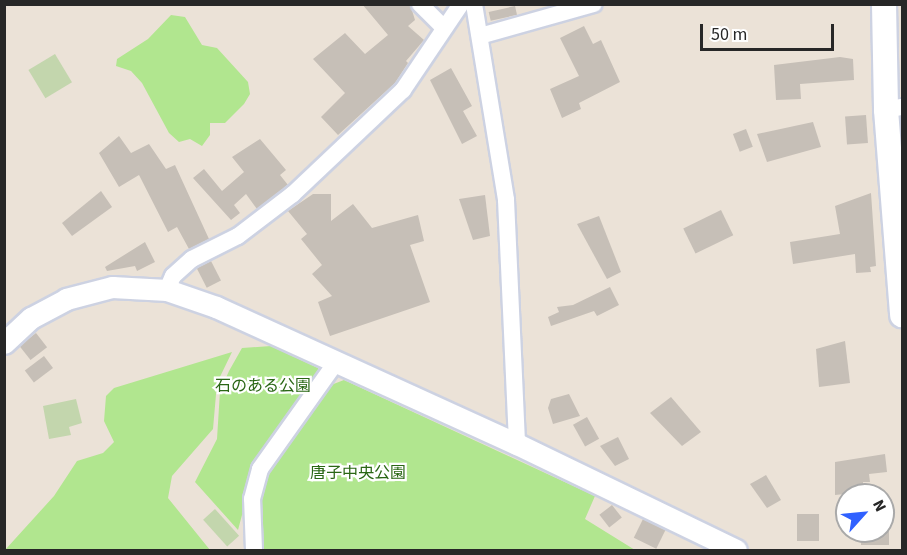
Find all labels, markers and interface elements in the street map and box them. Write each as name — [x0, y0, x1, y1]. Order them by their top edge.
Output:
scale bar — [703, 12, 836, 50]
text: 50 m — [711, 22, 747, 47]
park label: 石のある公園 — [215, 376, 311, 396]
park label: 唐子中央公園 — [310, 463, 406, 483]
north arrow — [835, 483, 895, 543]
text: N — [867, 496, 891, 515]

